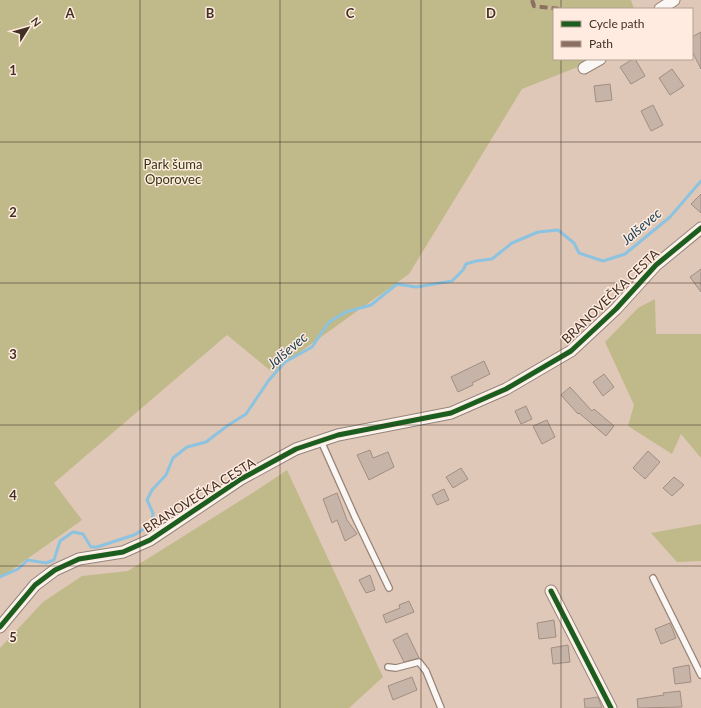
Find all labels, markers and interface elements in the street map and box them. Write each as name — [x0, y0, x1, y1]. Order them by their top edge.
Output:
text: A — [64, 5, 75, 21]
text: B — [206, 5, 215, 21]
text: C — [346, 5, 355, 21]
text: D — [486, 5, 496, 21]
north arrow — [8, 8, 48, 48]
legend — [553, 8, 693, 60]
text: N — [29, 14, 44, 29]
text: Cycle path — [589, 16, 644, 31]
text: Path — [589, 36, 613, 51]
text: 1 — [9, 62, 17, 78]
park label: Park šuma Oporovec — [144, 156, 202, 187]
text: 2 — [9, 204, 17, 220]
water label: Jalševec — [617, 204, 665, 248]
street label: BRANOVEČKA CESTA — [558, 245, 662, 347]
water label: Jalševec — [263, 328, 311, 372]
text: 3 — [9, 346, 17, 362]
street label: BRANOVEČKA CESTA — [140, 454, 258, 536]
text: 4 — [9, 487, 17, 503]
text: 5 — [9, 629, 17, 645]

